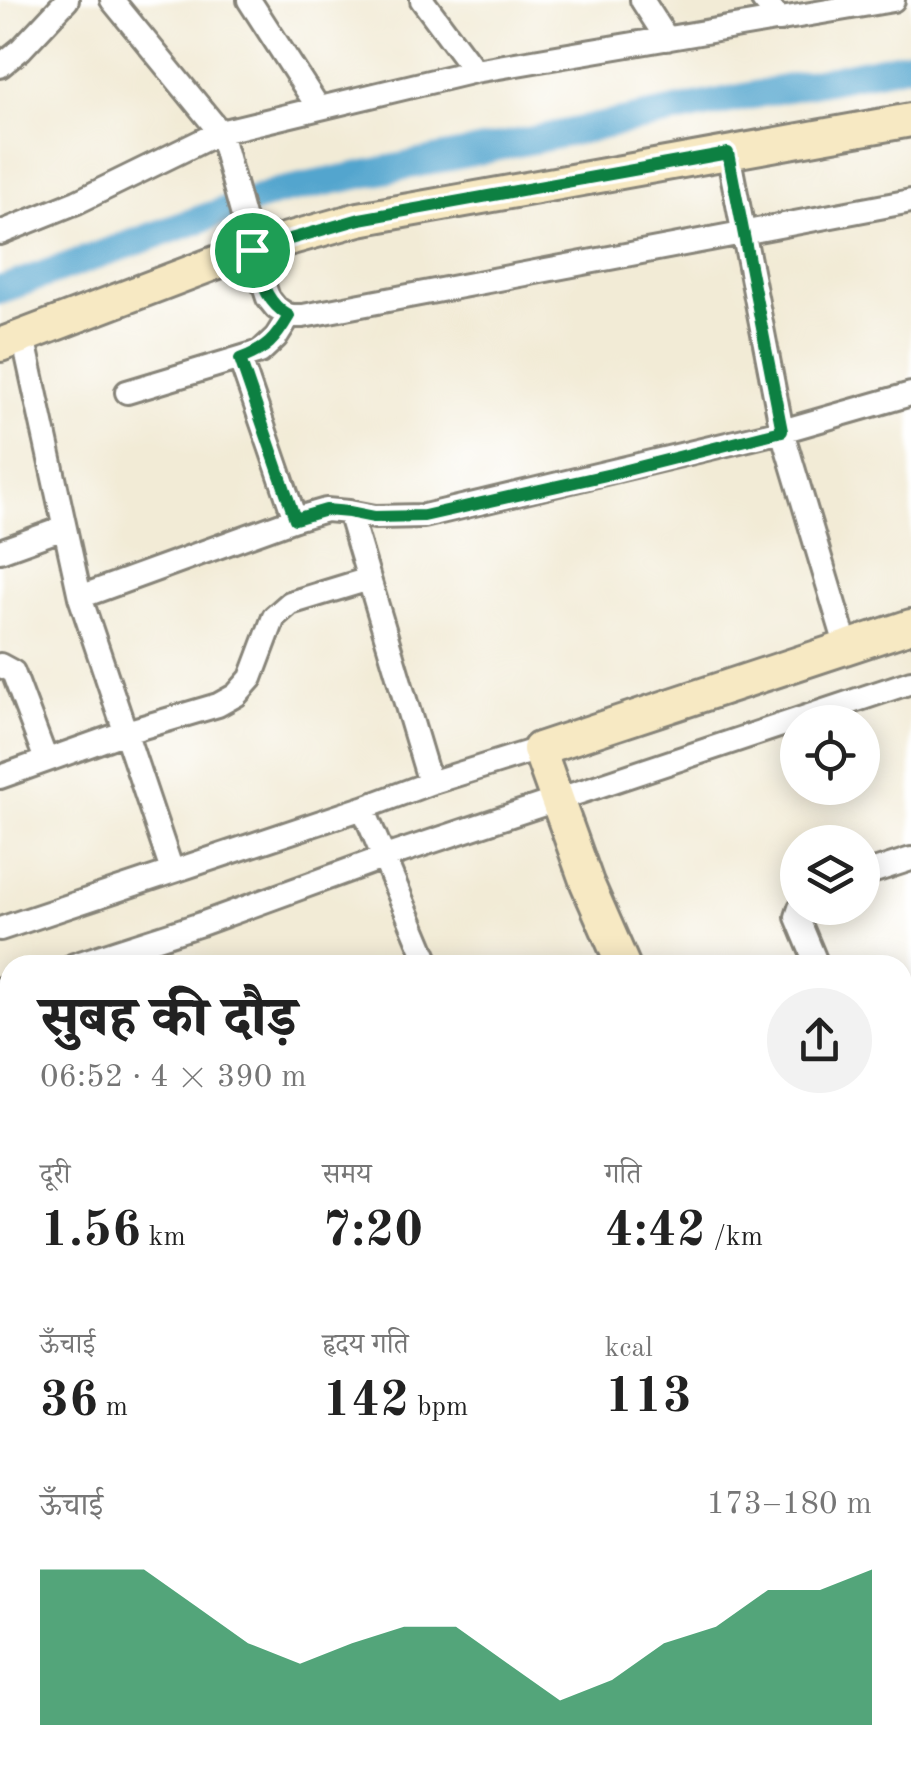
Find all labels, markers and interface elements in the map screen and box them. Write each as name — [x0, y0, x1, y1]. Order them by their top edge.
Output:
pin — [210, 208, 295, 293]
icon: arrive — [225, 223, 280, 278]
map controls — [780, 705, 880, 925]
button: locate — [780, 705, 880, 805]
button: layers — [780, 825, 880, 925]
button: share — [767, 988, 872, 1093]
text: सुबह की दौड़ — [40, 993, 296, 1048]
text: 06:52 · 4 × 390 m — [40, 1062, 307, 1094]
text: दूरी — [40, 1162, 70, 1190]
text: समय — [322, 1162, 372, 1190]
text: गति — [605, 1162, 641, 1190]
text: 1.56 — [40, 1207, 141, 1257]
text: 7:20 — [322, 1207, 423, 1257]
text: 4:42 — [605, 1207, 706, 1257]
text: km — [141, 1224, 186, 1252]
text: /km — [706, 1224, 763, 1252]
text: ऊँचाई — [40, 1332, 95, 1360]
text: हृदय गति — [322, 1332, 409, 1360]
text: kcal — [605, 1335, 653, 1363]
text: 113 — [605, 1373, 692, 1423]
text: 36 — [40, 1377, 98, 1427]
text: 142 — [322, 1377, 409, 1427]
text: m — [98, 1394, 128, 1422]
text: bpm — [409, 1394, 468, 1422]
text: 173–180 m — [706, 1489, 872, 1521]
text: ऊँचाई — [40, 1491, 103, 1523]

